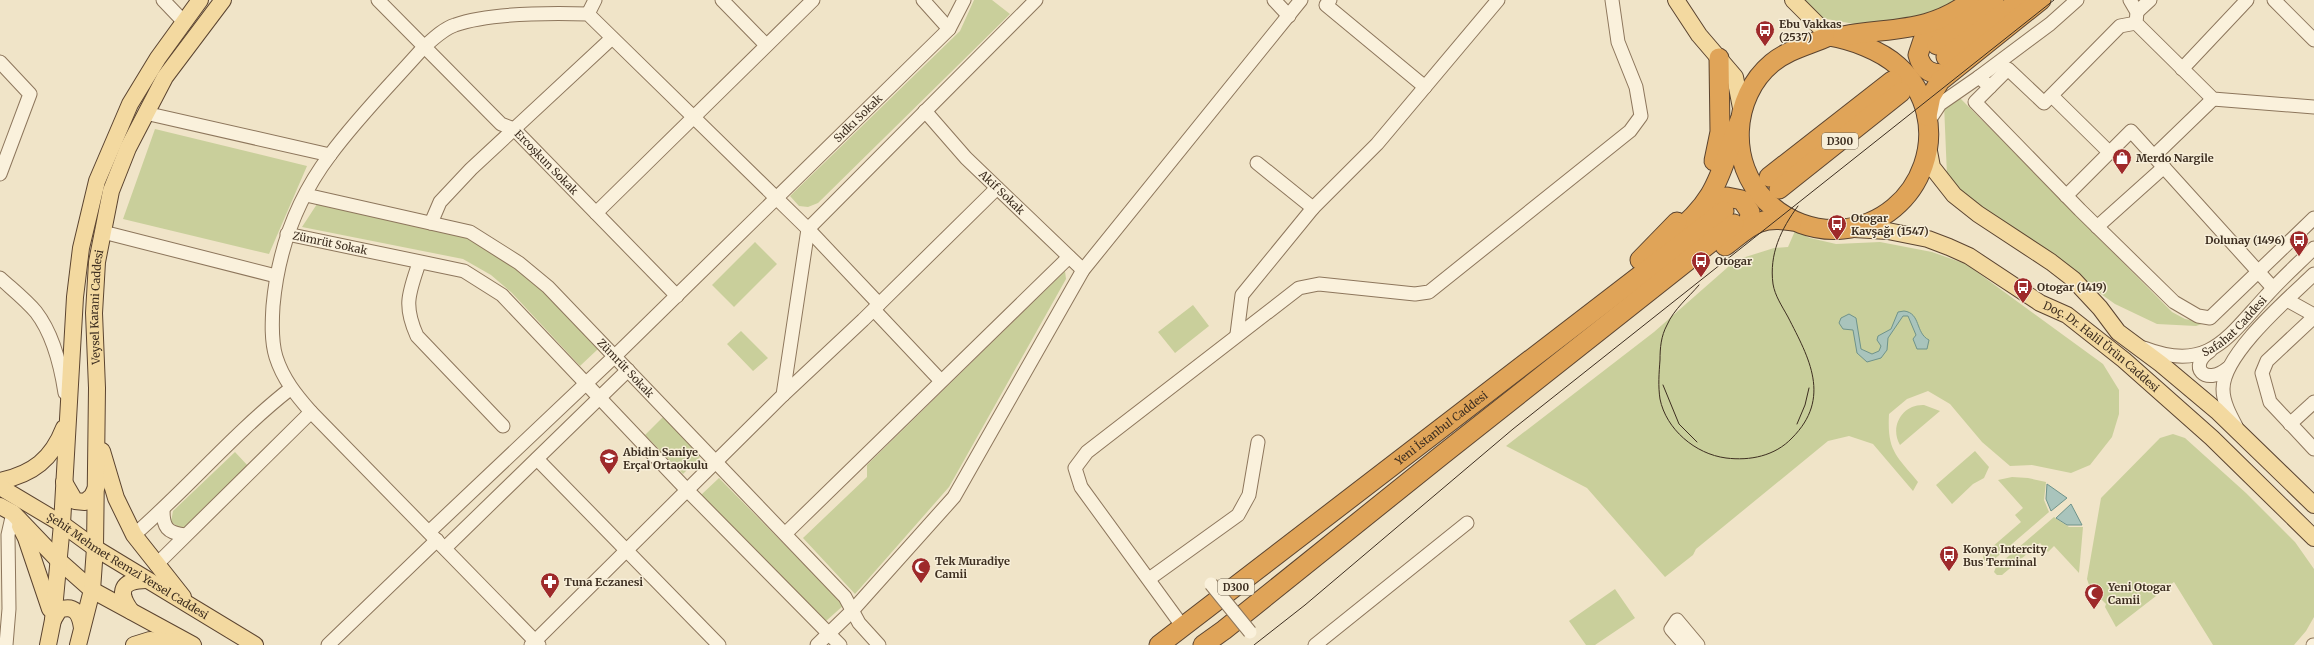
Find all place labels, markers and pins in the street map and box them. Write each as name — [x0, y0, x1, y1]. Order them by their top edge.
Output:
place label: Ebu Vakkas (2537) — [1779, 17, 1842, 44]
bus stop icon: Ebu Vakkas (2537) — [1754, 19, 1776, 47]
shop icon: Merdo Nargile — [2111, 147, 2133, 175]
place label: Merdo Nargile — [2136, 151, 2214, 165]
place label: Otogar Kavşağı (1547) — [1851, 211, 1929, 238]
bus stop icon: Otogar Kavşağı (1547) — [1826, 213, 1848, 241]
bus stop icon: Dolunay (1496) — [2288, 229, 2310, 257]
place label: Dolunay (1496) — [2205, 233, 2285, 247]
bus stop icon: Otogar — [1690, 250, 1712, 278]
place label: Otogar — [1715, 254, 1752, 268]
bus stop icon: Otogar (1419) — [2012, 276, 2034, 304]
place label: Otogar (1419) — [2037, 280, 2107, 294]
place label: Abidin Saniye Erçal Ortaokulu — [622, 445, 708, 472]
school or university icon: Abidin Saniye Erçal Ortaokulu — [598, 447, 620, 475]
place label: Konya Intercity Bus Terminal — [1963, 542, 2047, 569]
bus stop icon: Konya Intercity Bus Terminal — [1938, 544, 1960, 572]
place label: Tek Muradiye Camii — [935, 554, 1010, 581]
mosque icon: Tek Muradiye Camii — [910, 556, 932, 584]
pharmacy icon: Tuna Eczanesi — [539, 571, 561, 599]
place label: Tuna Eczanesi — [564, 575, 643, 589]
place label: Yeni Otogar Camii — [2107, 580, 2171, 607]
mosque icon: Yeni Otogar Camii — [2083, 582, 2105, 610]

